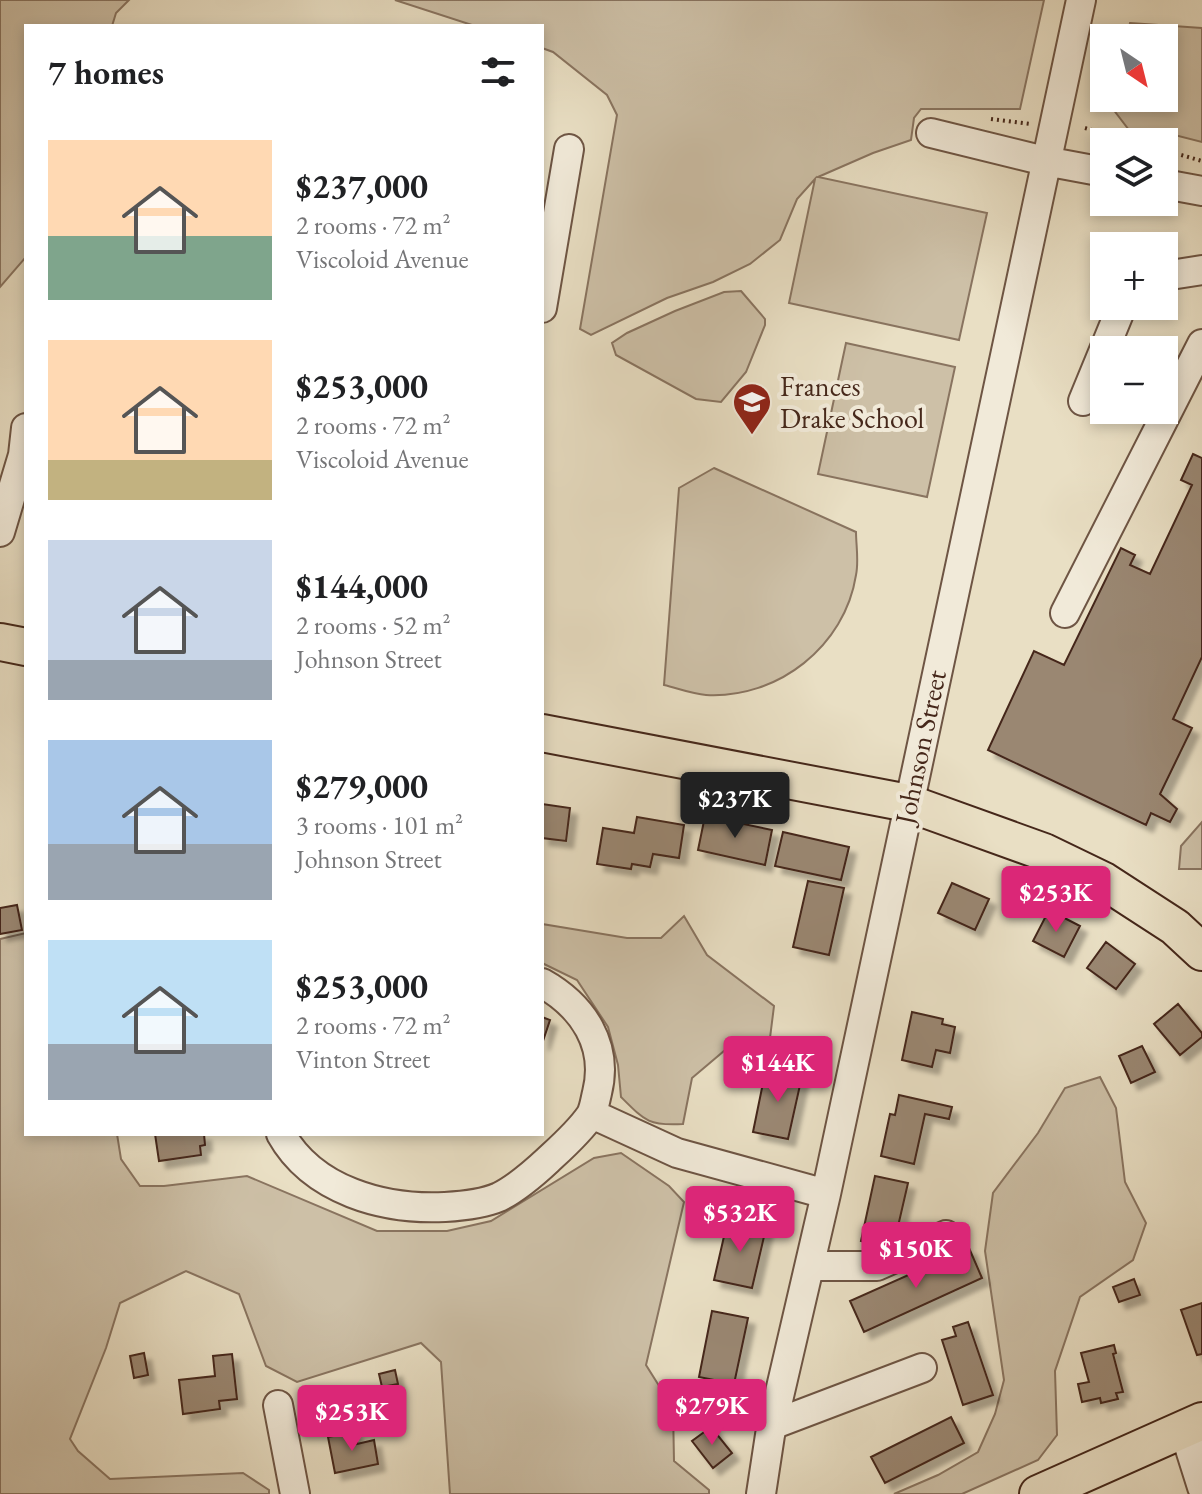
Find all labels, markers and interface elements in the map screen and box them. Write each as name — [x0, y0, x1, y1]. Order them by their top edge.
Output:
north arrow — [1090, 24, 1178, 112]
map controls — [1090, 24, 1178, 424]
text: 7 homes — [48, 50, 164, 94]
icon: filters — [476, 50, 520, 94]
button: layers — [1090, 128, 1178, 216]
text: $237,000 — [296, 164, 428, 208]
icon: home — [112, 172, 208, 268]
text: 2 rooms · 72 m² — [296, 208, 451, 242]
button: + — [1090, 232, 1178, 320]
text: Viscoloid Avenue — [296, 242, 469, 276]
button: − — [1090, 336, 1178, 424]
text: $253,000 — [296, 364, 428, 408]
place label: Frances Drake School — [780, 368, 924, 436]
icon: home — [112, 372, 208, 468]
school or university icon: Frances Drake School — [731, 381, 773, 436]
text: 2 rooms · 72 m² — [296, 408, 451, 442]
text: Viscoloid Avenue — [296, 442, 469, 476]
text: $144,000 — [296, 564, 428, 608]
icon: home — [112, 572, 208, 668]
text: 2 rooms · 52 m² — [296, 608, 451, 642]
text: Johnson Street — [296, 642, 442, 676]
street label: Johnson Street — [886, 666, 954, 829]
text: $279,000 — [296, 764, 428, 808]
icon: home — [112, 772, 208, 868]
pin: $237K — [679, 772, 791, 840]
text: $237K — [698, 781, 772, 815]
text: 3 rooms · 101 m² — [296, 808, 463, 842]
text: Johnson Street — [296, 842, 442, 876]
pin: $253K — [1000, 866, 1112, 934]
text: $253K — [1019, 875, 1093, 909]
text: $253,000 — [296, 964, 428, 1008]
icon: home — [112, 972, 208, 1068]
text: 2 rooms · 72 m² — [296, 1008, 451, 1042]
pin: $144K — [722, 1036, 834, 1104]
text: Vinton Street — [296, 1042, 430, 1076]
text: $144K — [741, 1045, 815, 1079]
pin: $532K — [684, 1186, 796, 1254]
text: $532K — [703, 1195, 777, 1229]
pin: $150K — [860, 1222, 972, 1290]
text: $150K — [879, 1231, 953, 1265]
pin: $279K — [656, 1379, 768, 1447]
pin: $253K — [296, 1385, 408, 1453]
text: $279K — [675, 1388, 749, 1422]
text: $253K — [315, 1394, 389, 1428]

